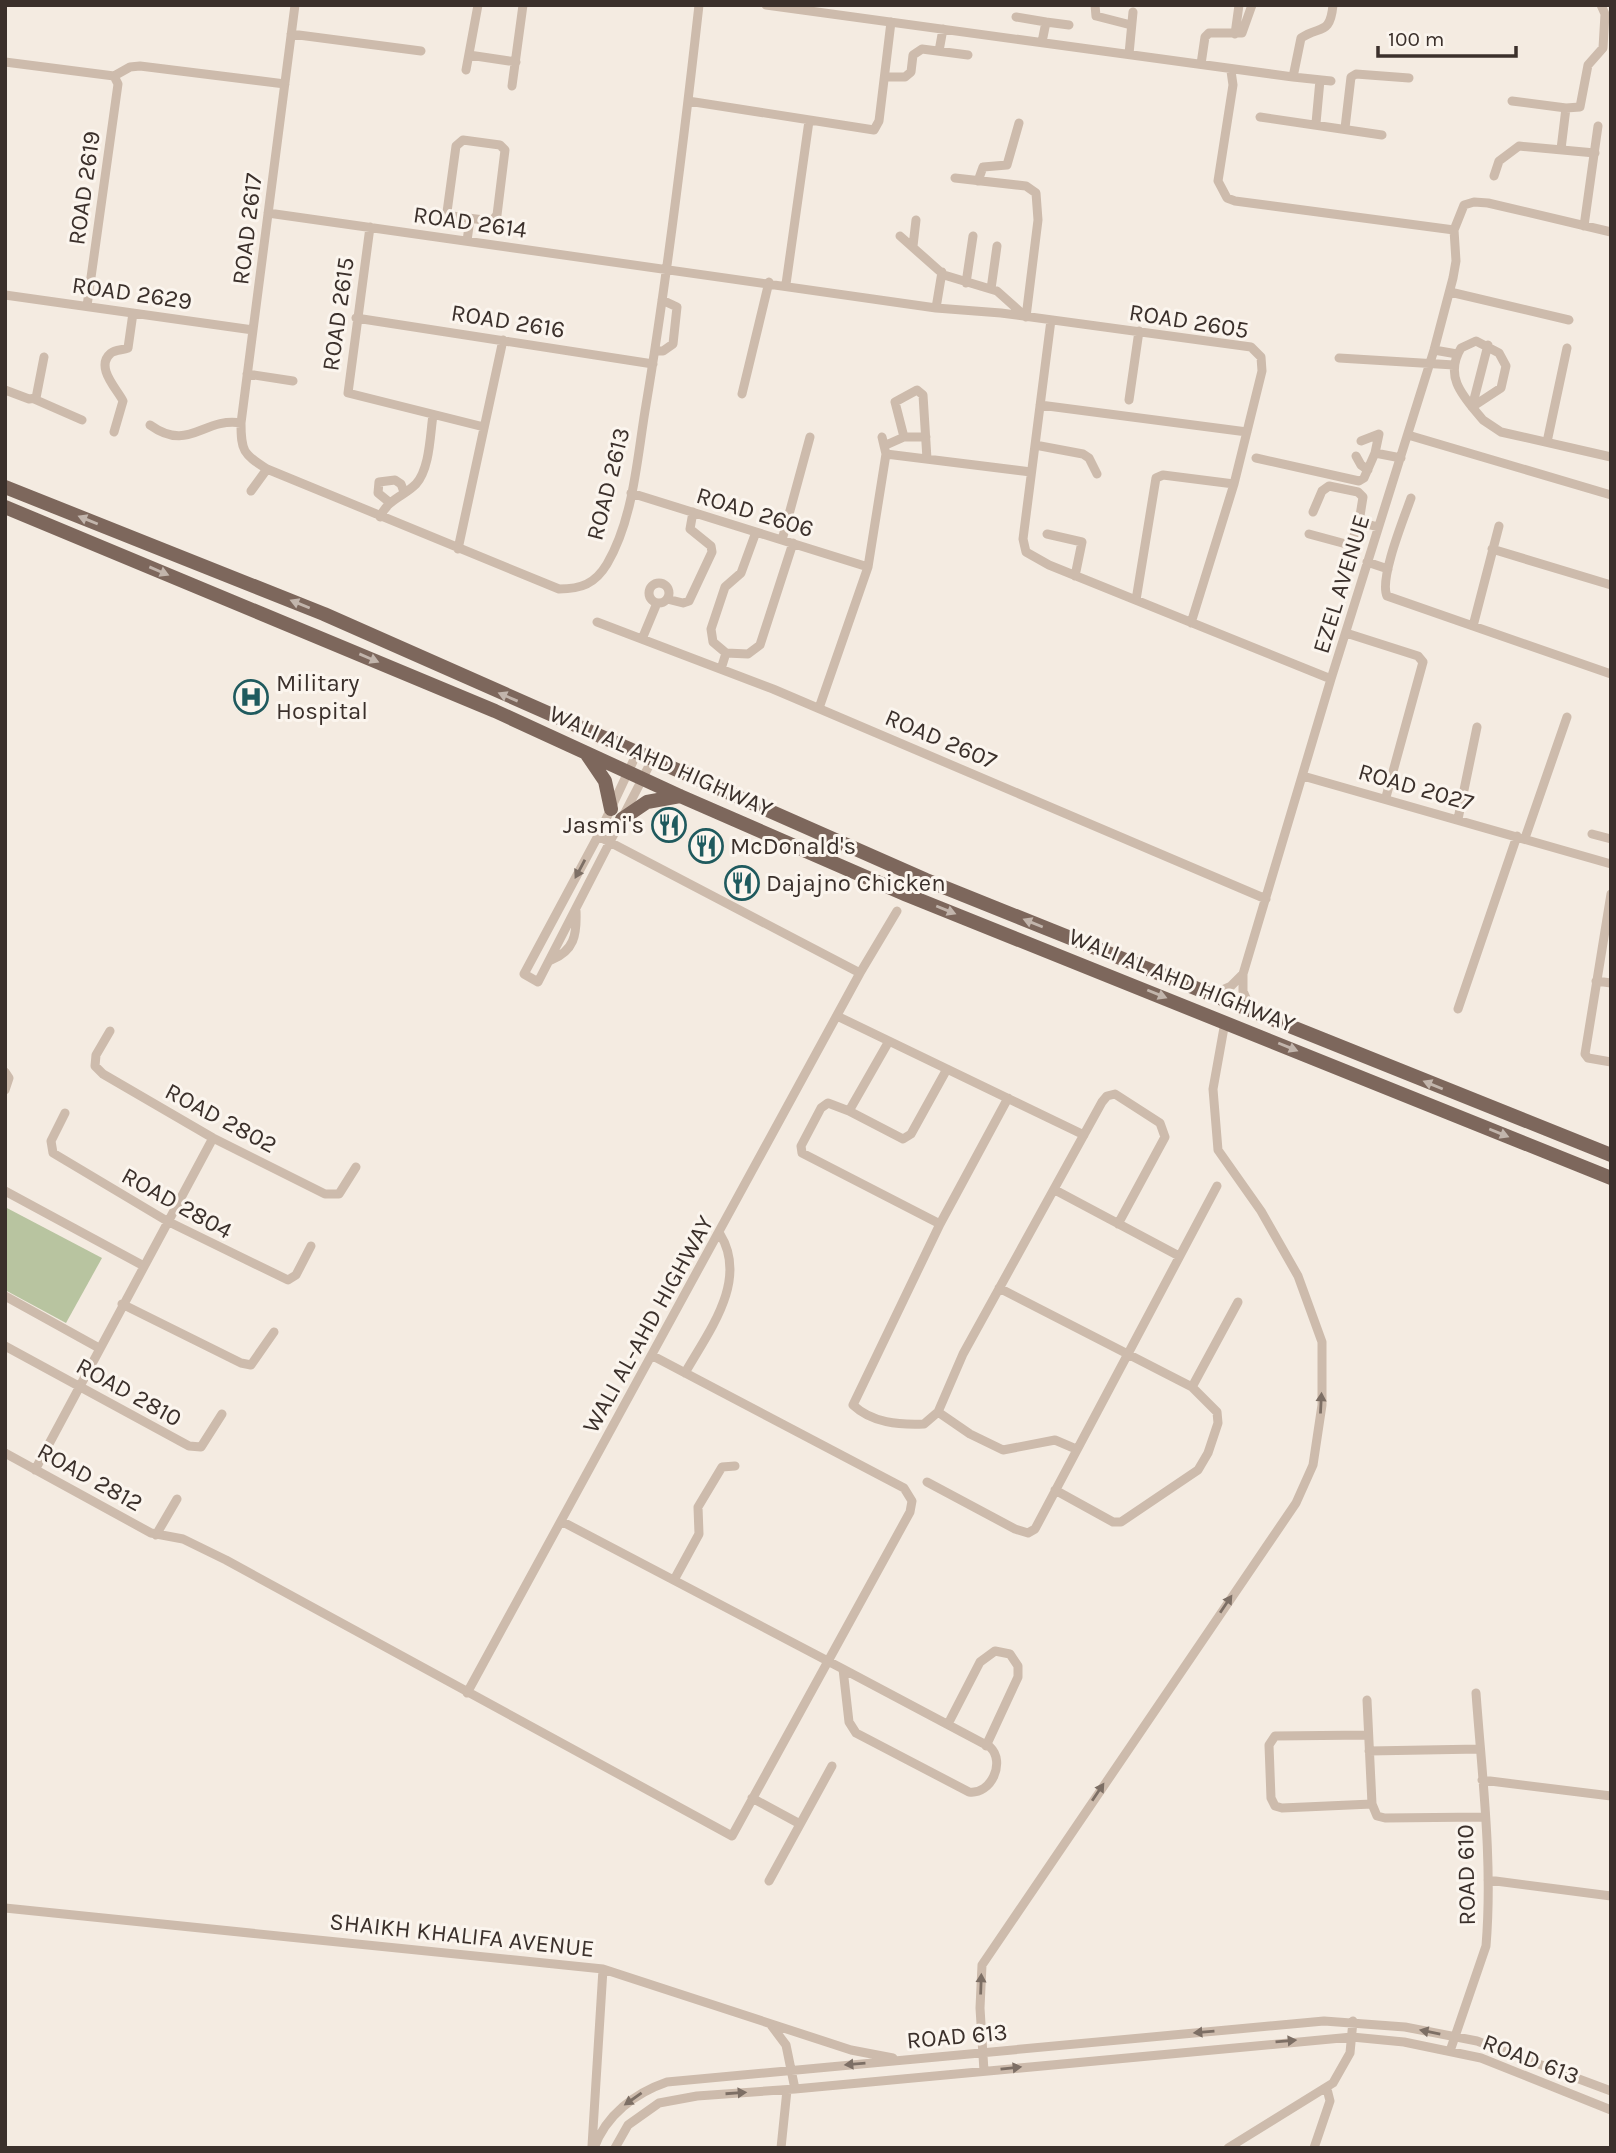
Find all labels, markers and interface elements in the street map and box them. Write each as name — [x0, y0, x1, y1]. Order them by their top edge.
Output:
scale bar — [1378, 14, 1516, 58]
text: 100 m — [1388, 27, 1445, 51]
street label: ROAD 2619 — [62, 129, 106, 247]
street label: ROAD 2617 — [226, 172, 268, 286]
street label: ROAD 2614 — [411, 200, 529, 244]
street label: ROAD 2615 — [316, 255, 360, 373]
street label: ROAD 2629 — [70, 271, 194, 315]
street label: ROAD 2616 — [449, 298, 567, 344]
street label: ROAD 2605 — [1127, 298, 1251, 344]
street label: ROAD 2613 — [580, 425, 636, 543]
street label: ROAD 2606 — [693, 481, 817, 543]
street label: EZEL AVENUE — [1307, 511, 1375, 657]
one-way arrow — [78, 515, 99, 526]
one-way arrow — [149, 565, 169, 577]
one-way arrow — [289, 599, 310, 610]
one-way arrow — [359, 653, 380, 664]
place label: Military Hospital — [276, 669, 368, 725]
hospital icon: Military Hospital — [232, 678, 270, 716]
one-way arrow — [497, 691, 518, 702]
street label: WALI AL AHD HIGHWAY — [545, 699, 777, 823]
street label: ROAD 2607 — [881, 703, 1001, 775]
street label: ROAD 2027 — [1355, 757, 1477, 817]
restaurant icon: Jasmi's — [650, 806, 688, 844]
place label: Jasmi's — [563, 811, 644, 839]
restaurant icon: McDonald's — [687, 827, 725, 865]
place label: McDonald's — [730, 832, 856, 860]
one-way arrow — [574, 860, 586, 879]
restaurant icon: Dajajno Chicken — [723, 864, 761, 902]
place label: Dajajno Chicken — [766, 869, 946, 897]
one-way arrow — [935, 904, 956, 915]
one-way arrow — [1022, 918, 1043, 929]
street label: WALI AL AHD HIGHWAY — [1065, 922, 1299, 1038]
one-way arrow — [1147, 989, 1168, 1000]
one-way arrow — [1278, 1042, 1299, 1053]
street label: ROAD 2802 — [160, 1077, 282, 1159]
one-way arrow — [1423, 1079, 1444, 1090]
one-way arrow — [1489, 1127, 1510, 1138]
street label: ROAD 2804 — [117, 1161, 237, 1245]
street label: WALI AL-AHD HIGHWAY — [577, 1210, 719, 1438]
street label: ROAD 2810 — [71, 1352, 187, 1432]
one-way arrow — [1316, 1392, 1327, 1414]
street label: ROAD 2812 — [32, 1437, 148, 1517]
one-way arrow — [1219, 1595, 1232, 1614]
one-way arrow — [1091, 1782, 1104, 1802]
street label: ROAD 610 — [1451, 1824, 1481, 1926]
street label: SHAIKH KHALIFA AVENUE — [328, 1907, 596, 1963]
one-way arrow — [976, 1973, 987, 1995]
street label: ROAD 613 — [905, 2018, 1009, 2054]
one-way arrow — [1419, 2026, 1441, 2037]
one-way arrow — [1192, 2027, 1214, 2038]
street label: ROAD 613 — [1479, 2028, 1583, 2090]
one-way arrow — [1276, 2035, 1298, 2046]
one-way arrow — [844, 2059, 866, 2070]
one-way arrow — [1001, 2062, 1023, 2073]
one-way arrow — [725, 2088, 747, 2099]
one-way arrow — [624, 2092, 642, 2106]

